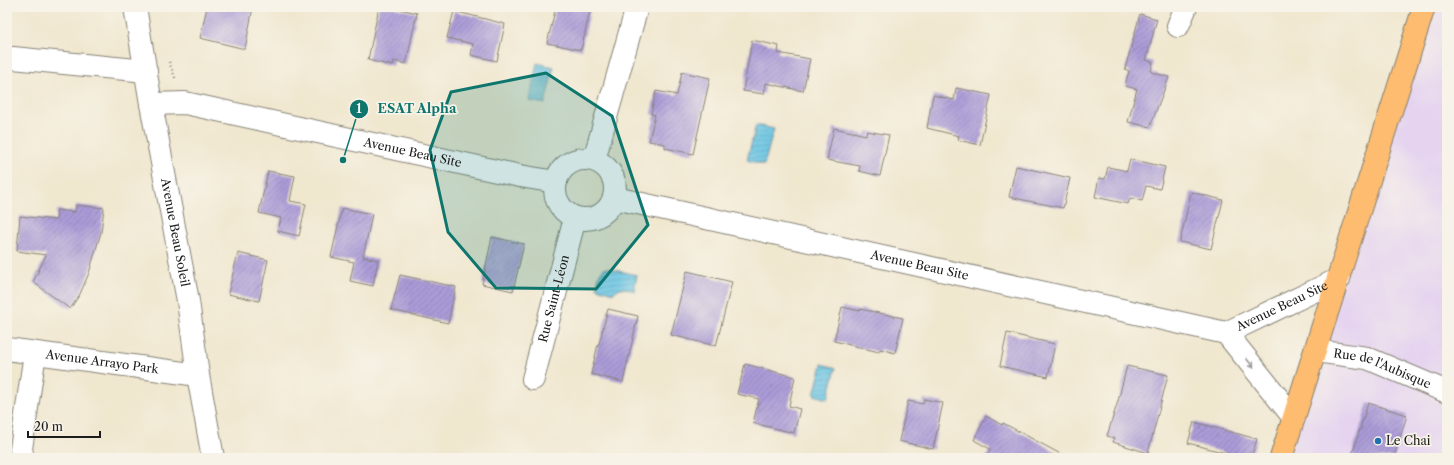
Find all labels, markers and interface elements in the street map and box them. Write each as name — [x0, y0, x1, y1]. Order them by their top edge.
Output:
callout: ESAT Alpha — [349, 96, 465, 121]
text: ESAT Alpha — [378, 100, 457, 116]
text: 1 — [356, 101, 362, 116]
street label: Avenue Beau Site — [361, 134, 463, 170]
street label: Avenue Beau Soleil — [158, 176, 193, 288]
street label: Avenue Beau Site — [868, 247, 970, 283]
street label: Rue Saint-Léon — [535, 253, 572, 344]
street label: Avenue Beau Site — [1233, 277, 1330, 334]
street label: Rue de l'Aubisque — [1333, 345, 1434, 391]
street label: Avenue Arrayo Park — [44, 346, 160, 377]
one-way arrow — [1246, 358, 1255, 368]
scale bar — [28, 413, 100, 439]
text: 20 m — [34, 419, 63, 434]
place label: Le Chai — [1386, 433, 1431, 448]
marker: Le Chai — [1373, 436, 1383, 446]

